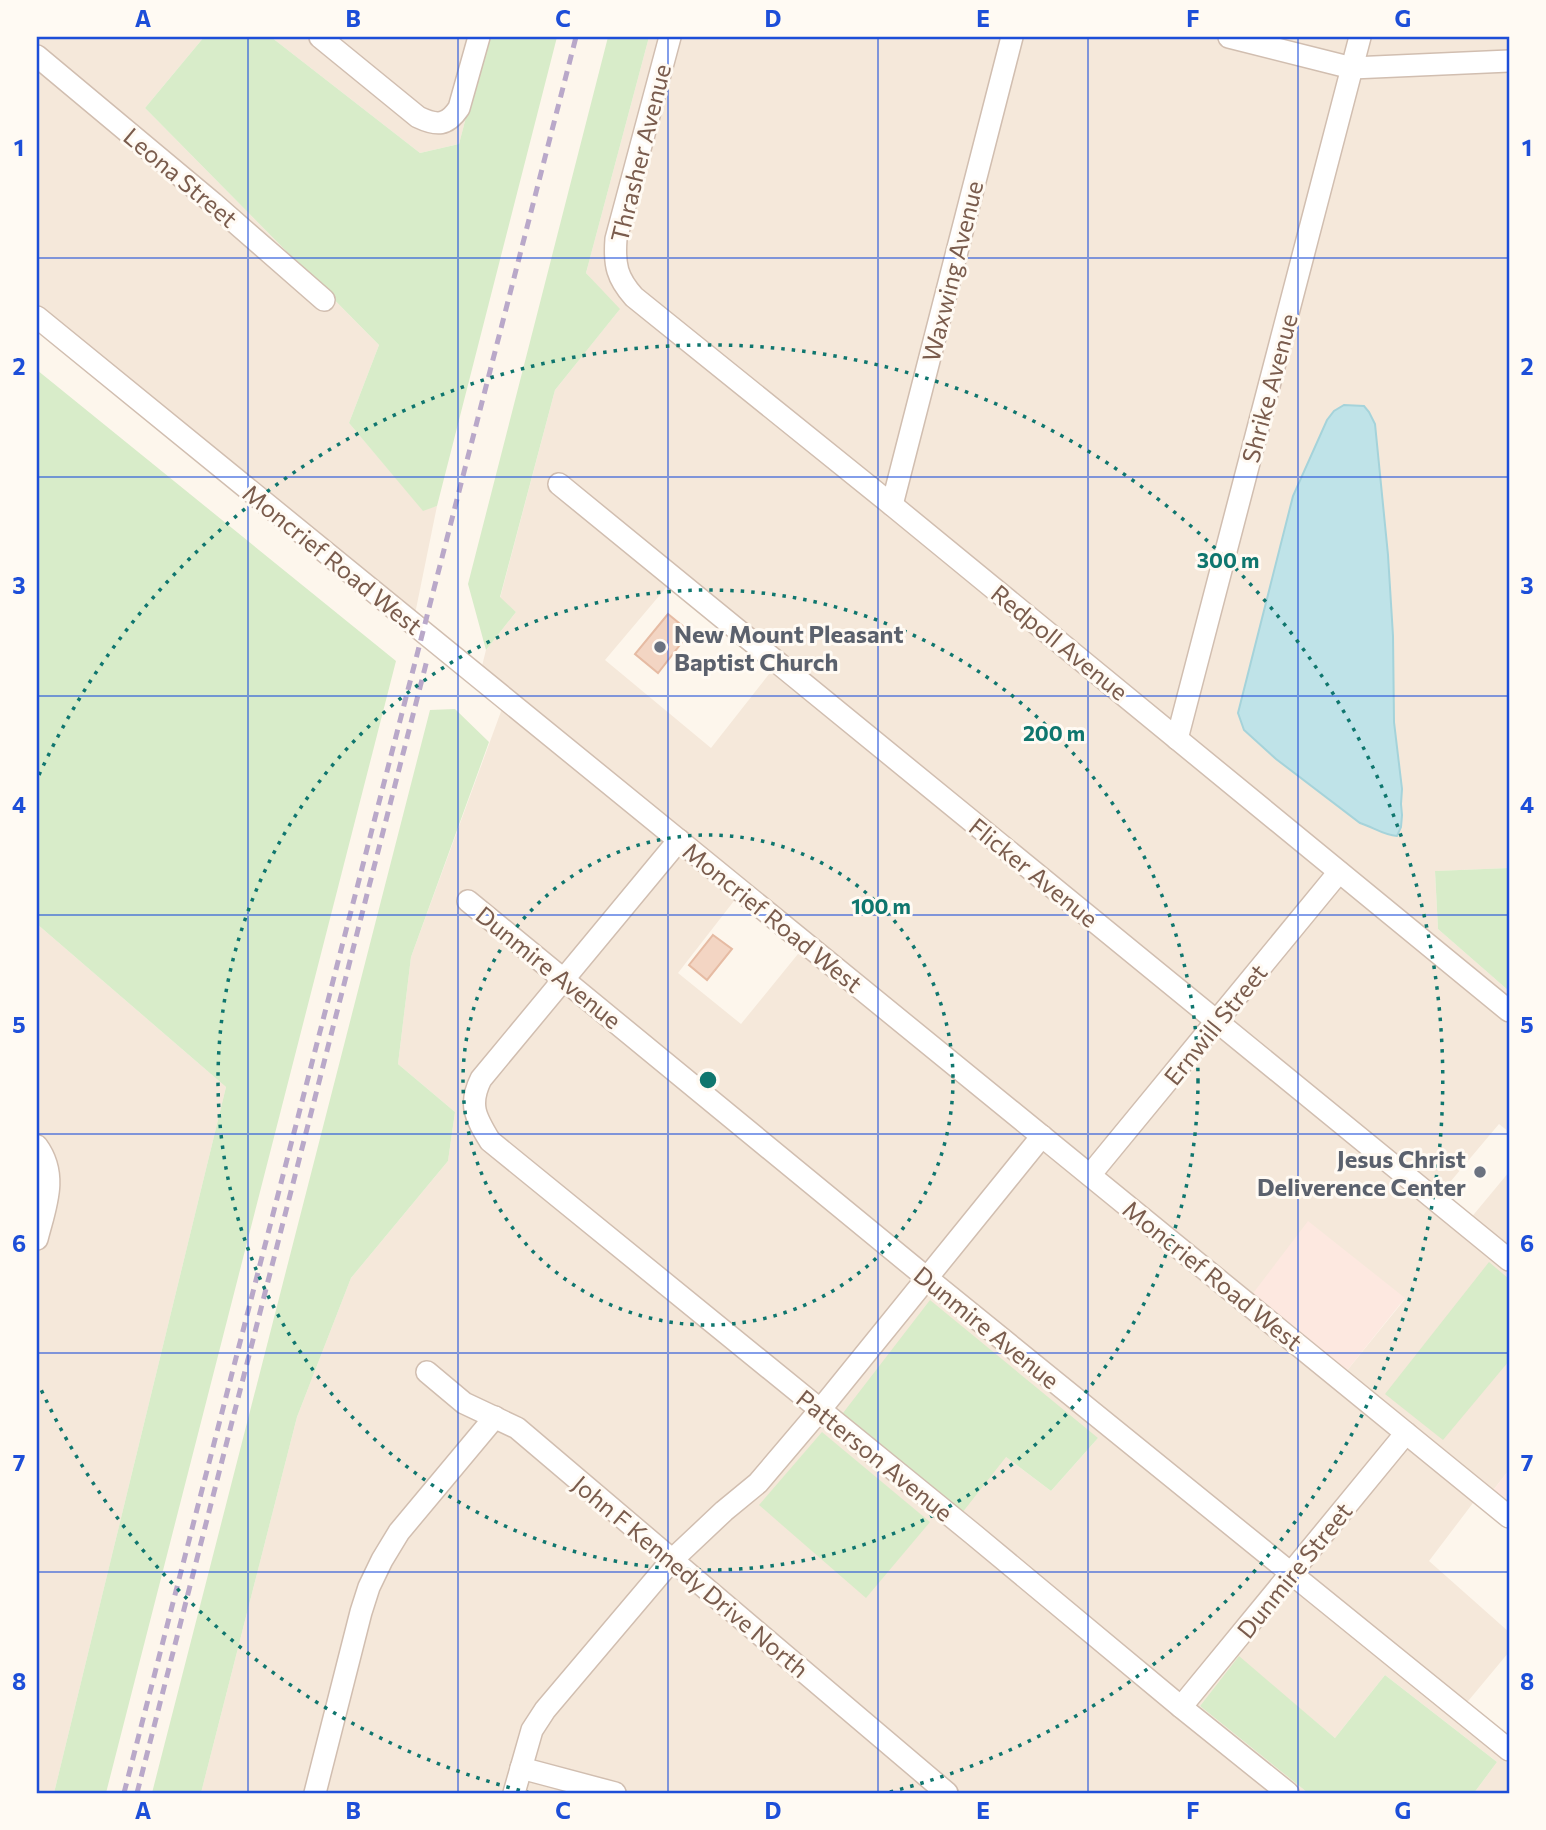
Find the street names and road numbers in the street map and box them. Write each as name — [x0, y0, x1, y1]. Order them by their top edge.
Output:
street label: Thrasher Avenue — [604, 61, 676, 245]
street label: Leona Street — [118, 121, 244, 233]
street label: Waxwing Avenue — [916, 178, 988, 364]
street label: Shrike Avenue — [1235, 310, 1303, 466]
street label: Moncrief Road West — [238, 478, 429, 640]
street label: Redpoll Avenue — [986, 578, 1134, 706]
street label: Flicker Avenue — [964, 811, 1104, 933]
street label: Moncrief Road West — [678, 836, 869, 998]
street label: Dunmire Avenue — [471, 900, 627, 1034]
street label: Ernwill Street — [1157, 958, 1273, 1090]
street label: Moncrief Road West — [1118, 1194, 1309, 1356]
street label: Dunmire Avenue — [909, 1260, 1065, 1394]
street label: Patterson Avenue — [791, 1383, 959, 1527]
street label: John F Kennedy Drive North — [567, 1469, 815, 1683]
street label: Dunmire Street — [1230, 1496, 1358, 1644]

